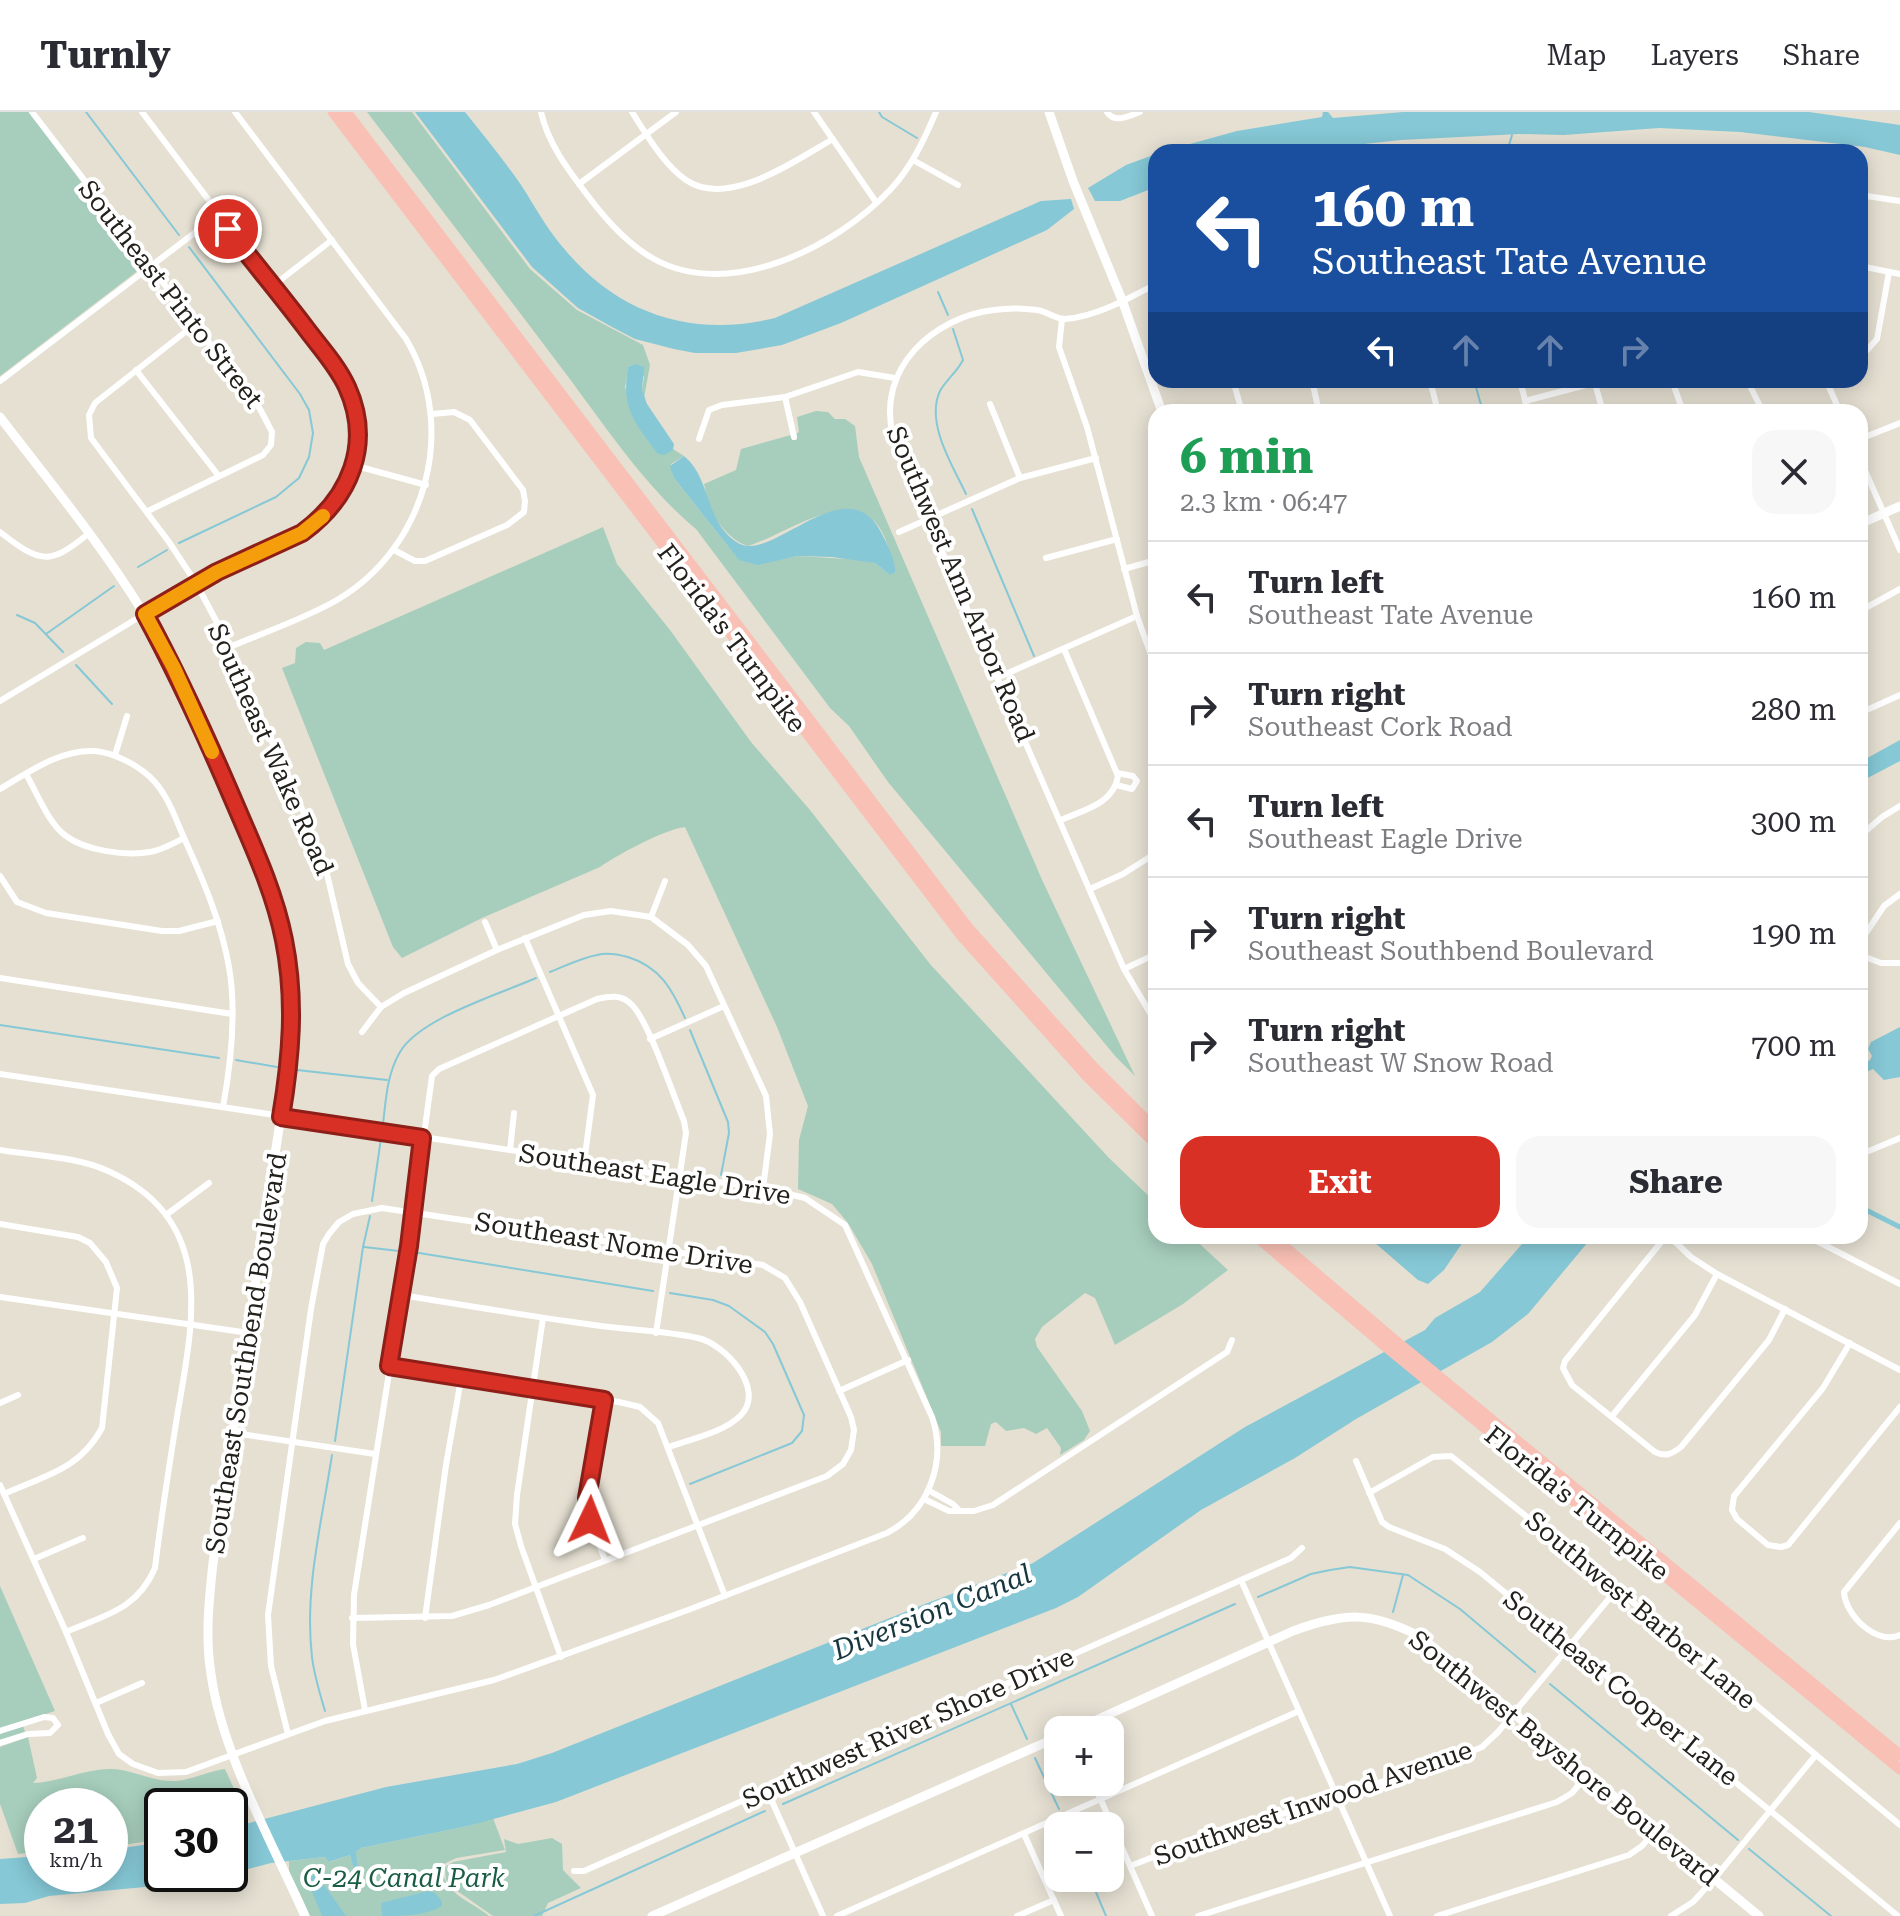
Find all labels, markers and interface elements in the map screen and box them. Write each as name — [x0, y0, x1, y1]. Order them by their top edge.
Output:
text: Turnly — [40, 33, 171, 77]
text: Map — [1547, 39, 1606, 72]
text: Layers — [1650, 39, 1739, 72]
text: Share — [1783, 39, 1860, 72]
street label: Southeast Pinto Street — [73, 174, 269, 414]
text: 160 m — [1312, 174, 1474, 240]
icon: left — [1180, 176, 1284, 280]
pin — [194, 195, 262, 263]
icon: arrive — [206, 207, 250, 251]
text: Southeast Tate Avenue — [1312, 241, 1707, 283]
icon: left — [1360, 328, 1404, 372]
icon: ahead — [1444, 328, 1488, 372]
icon: ahead — [1528, 328, 1572, 372]
icon: right — [1612, 328, 1656, 372]
street label: Southwest Ann Arbor Road — [881, 422, 1041, 747]
text: 6 min — [1180, 429, 1313, 485]
button: close — [1752, 430, 1836, 514]
text: 2.3 km · 06:47 — [1180, 487, 1347, 517]
street label: Florida's Turnpike — [651, 538, 813, 738]
text: Turn left — [1248, 565, 1384, 600]
icon: left — [1180, 575, 1224, 619]
text: 160 m — [1751, 580, 1836, 615]
text: Southeast Tate Avenue — [1248, 600, 1533, 630]
street label: Southeast Wake Road — [202, 619, 340, 880]
text: Turn right — [1248, 677, 1405, 712]
icon: right — [1180, 687, 1224, 731]
text: 280 m — [1751, 692, 1836, 727]
text: Southeast Cork Road — [1248, 712, 1513, 742]
text: Turn left — [1248, 789, 1384, 824]
icon: left — [1180, 799, 1224, 843]
text: 300 m — [1751, 804, 1836, 839]
text: Southeast Eagle Drive — [1248, 824, 1523, 854]
text: Turn right — [1248, 901, 1405, 936]
icon: right — [1180, 911, 1224, 955]
text: 190 m — [1751, 916, 1836, 951]
text: Southeast Southbend Boulevard — [1248, 936, 1654, 966]
text: Turn right — [1248, 1013, 1405, 1048]
icon: right — [1180, 1023, 1224, 1067]
text: 700 m — [1751, 1028, 1836, 1063]
text: Southeast W Snow Road — [1248, 1048, 1553, 1078]
button: Exit — [1180, 1136, 1500, 1228]
button: Share — [1516, 1136, 1836, 1228]
street label: Southeast Eagle Drive — [517, 1138, 793, 1210]
street label: Southeast Southbend Boulevard — [199, 1150, 293, 1556]
street label: Southeast Nome Drive — [473, 1206, 755, 1280]
street label: Florida's Turnpike — [1479, 1420, 1675, 1586]
position arrow — [548, 1478, 632, 1562]
street label: Southwest Barber Lane — [1520, 1505, 1762, 1715]
water label: Diversion Canal — [827, 1557, 1036, 1667]
street label: Southeast Cooper Lane — [1498, 1584, 1744, 1792]
street label: Southwest Bayshore Boulevard — [1404, 1624, 1725, 1892]
street label: Southwest River Shore Drive — [738, 1641, 1078, 1815]
map controls — [1044, 1716, 1124, 1892]
button: + — [1044, 1716, 1124, 1796]
street label: Southwest Inwood Avenue — [1150, 1734, 1476, 1872]
speed limit sign: 30 — [144, 1788, 248, 1892]
text: 21 — [54, 1806, 98, 1853]
button: − — [1044, 1812, 1124, 1892]
text: km/h — [49, 1848, 103, 1872]
park label: C-24 Canal Park — [303, 1863, 506, 1893]

